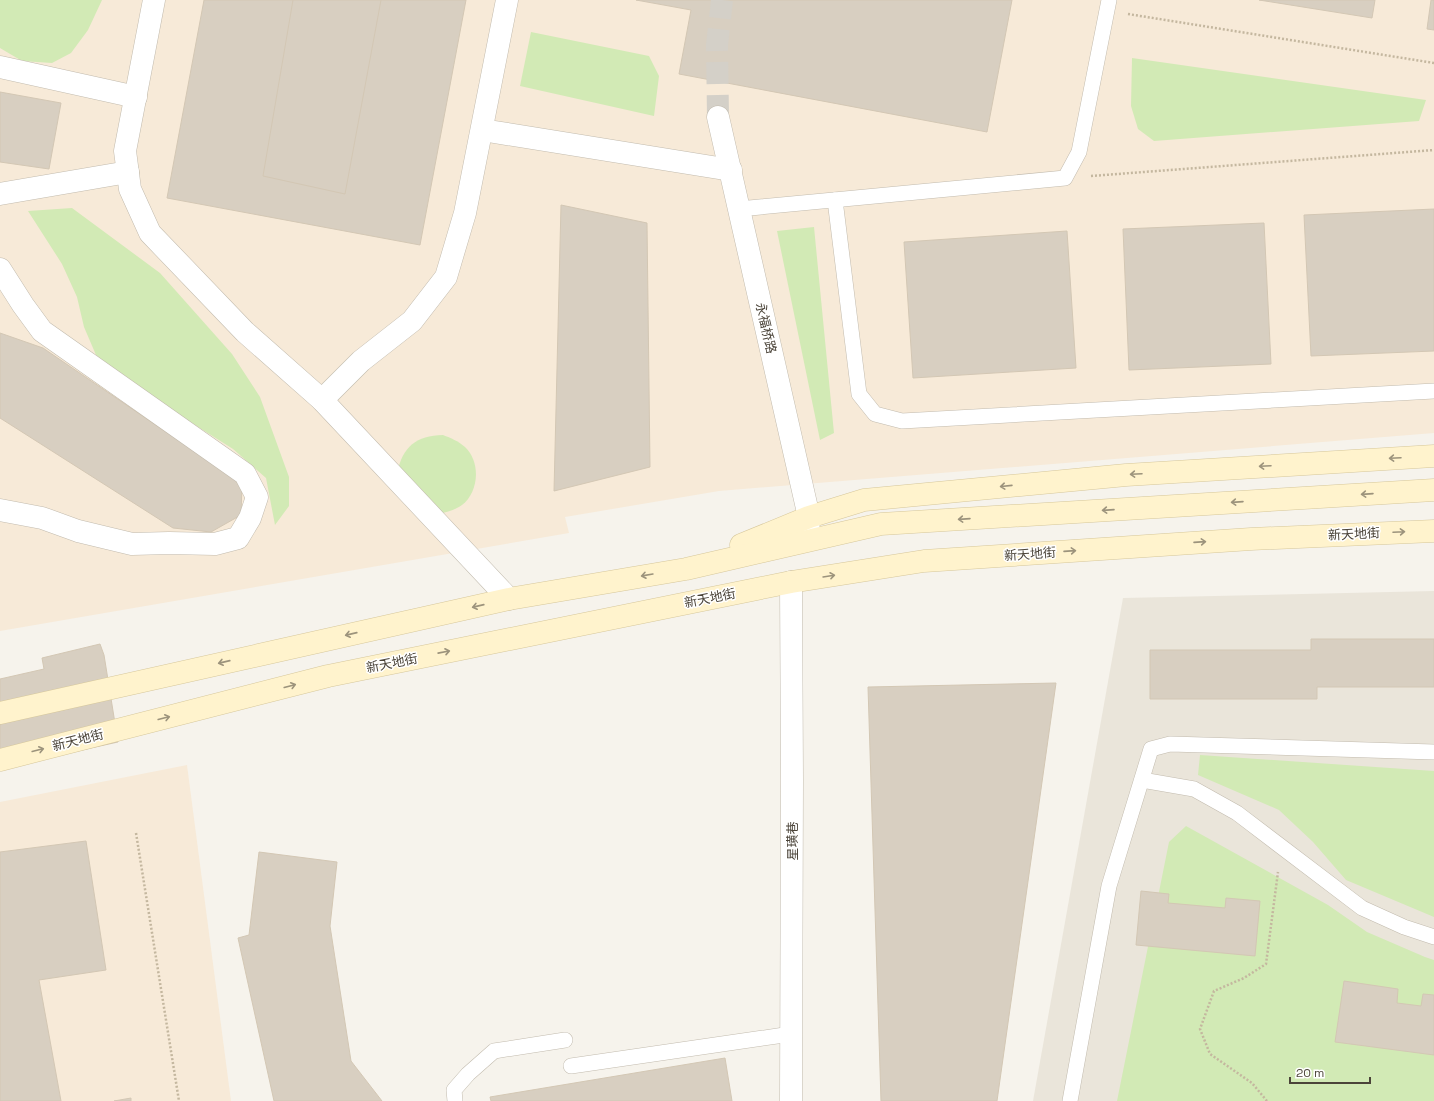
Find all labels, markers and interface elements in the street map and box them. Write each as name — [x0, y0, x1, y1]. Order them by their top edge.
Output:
street label: 永福桥路 — [752, 301, 780, 355]
one-way arrow — [1389, 455, 1402, 462]
one-way arrow — [1259, 463, 1272, 470]
one-way arrow — [1130, 470, 1143, 478]
one-way arrow — [1000, 483, 1013, 490]
one-way arrow — [1361, 490, 1374, 497]
one-way arrow — [1231, 498, 1244, 505]
one-way arrow — [1102, 506, 1115, 513]
one-way arrow — [958, 515, 971, 522]
street label: 新天地街 — [1328, 524, 1380, 544]
one-way arrow — [1392, 528, 1405, 536]
one-way arrow — [1193, 539, 1206, 546]
street label: 新天地街 — [1003, 544, 1057, 564]
one-way arrow — [1063, 547, 1076, 555]
one-way arrow — [641, 571, 654, 579]
one-way arrow — [823, 572, 836, 580]
street label: 新天地街 — [683, 585, 737, 611]
one-way arrow — [472, 602, 485, 610]
one-way arrow — [345, 631, 358, 639]
one-way arrow — [437, 648, 450, 656]
street label: 新天地街 — [365, 650, 419, 676]
one-way arrow — [218, 659, 231, 667]
one-way arrow — [283, 682, 296, 689]
one-way arrow — [157, 714, 170, 721]
street label: 新天地街 — [51, 725, 105, 755]
one-way arrow — [31, 746, 44, 753]
street label: 星璜巷 — [784, 821, 801, 861]
scale bar — [1290, 1059, 1370, 1085]
text: 20 m — [1296, 1065, 1324, 1081]

